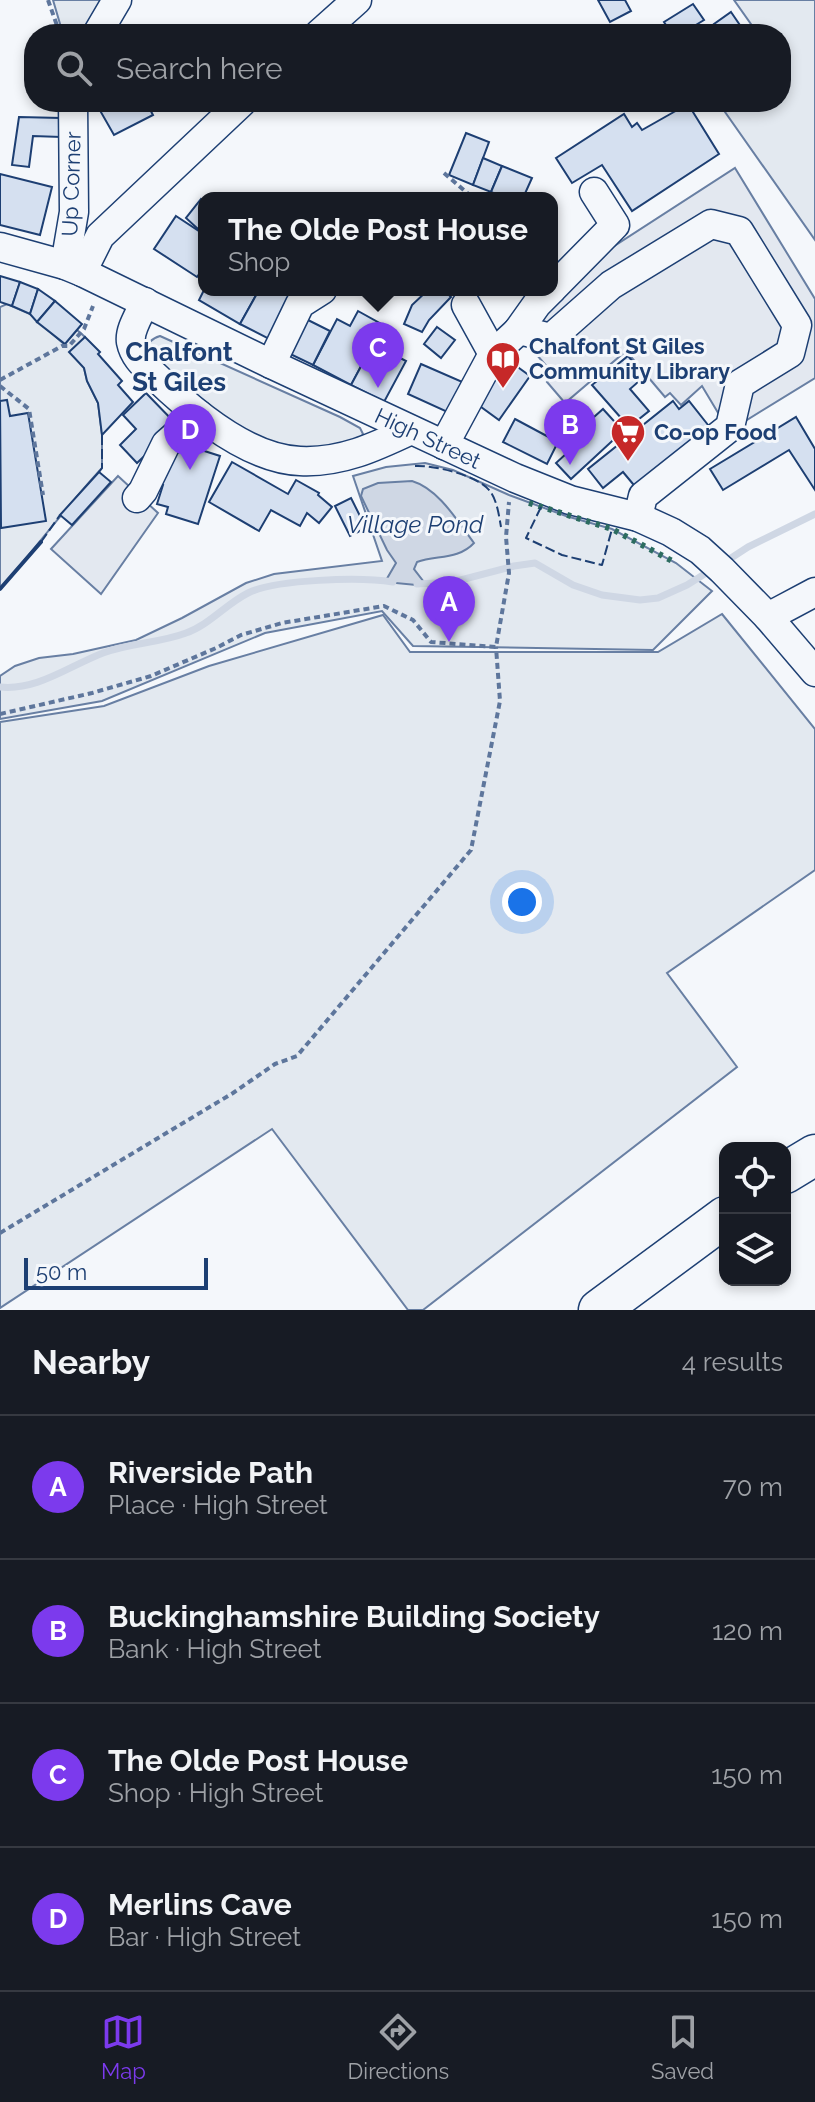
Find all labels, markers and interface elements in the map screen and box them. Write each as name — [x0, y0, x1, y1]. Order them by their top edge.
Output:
search box — [24, 24, 791, 112]
icon: search — [52, 46, 96, 90]
text: Search here — [116, 51, 283, 86]
street label: Up Corner — [56, 131, 86, 237]
popup — [198, 192, 558, 296]
text: The Olde Post House — [228, 212, 528, 247]
text: Shop — [228, 247, 290, 277]
pin: C — [352, 322, 404, 388]
place label: Chalfont St Giles Community Library — [529, 333, 730, 384]
district label: Chalfont St Giles — [125, 337, 233, 397]
library icon: Chalfont St Giles Community Library — [484, 340, 522, 390]
pin: B — [544, 399, 596, 465]
street label: High Street — [371, 402, 486, 474]
pin: D — [164, 404, 216, 470]
supermarket icon: Co-op Food — [609, 413, 647, 463]
place label: Co-op Food — [654, 419, 777, 445]
water label: Village Pond — [347, 510, 484, 539]
pin: A — [423, 576, 475, 642]
your location — [502, 882, 542, 922]
map controls — [719, 1142, 791, 1286]
button: locate — [719, 1142, 791, 1214]
button: layers — [719, 1214, 791, 1286]
scale bar — [24, 1254, 208, 1290]
text: 50 m — [36, 1259, 87, 1285]
text: Nearby — [32, 1342, 150, 1382]
text: 4 results — [682, 1347, 783, 1377]
text: Riverside Path — [108, 1455, 313, 1490]
text: A — [49, 1472, 67, 1502]
text: 70 m — [723, 1472, 783, 1502]
text: Place · High Street — [108, 1490, 328, 1520]
text: Buckinghamshire Building Society — [108, 1599, 600, 1634]
text: B — [49, 1616, 67, 1646]
text: 120 m — [712, 1616, 783, 1646]
text: Bank · High Street — [108, 1634, 321, 1664]
text: The Olde Post House — [108, 1743, 408, 1778]
text: C — [49, 1760, 67, 1790]
text: 150 m — [711, 1760, 783, 1790]
text: Shop · High Street — [108, 1778, 323, 1808]
text: Merlins Cave — [108, 1887, 292, 1922]
text: D — [49, 1904, 67, 1934]
text: 150 m — [711, 1904, 783, 1934]
text: Bar · High Street — [108, 1922, 301, 1952]
tab: Map — [101, 2010, 146, 2084]
tab: Directions — [348, 2010, 449, 2084]
tab: Saved — [651, 2010, 714, 2084]

